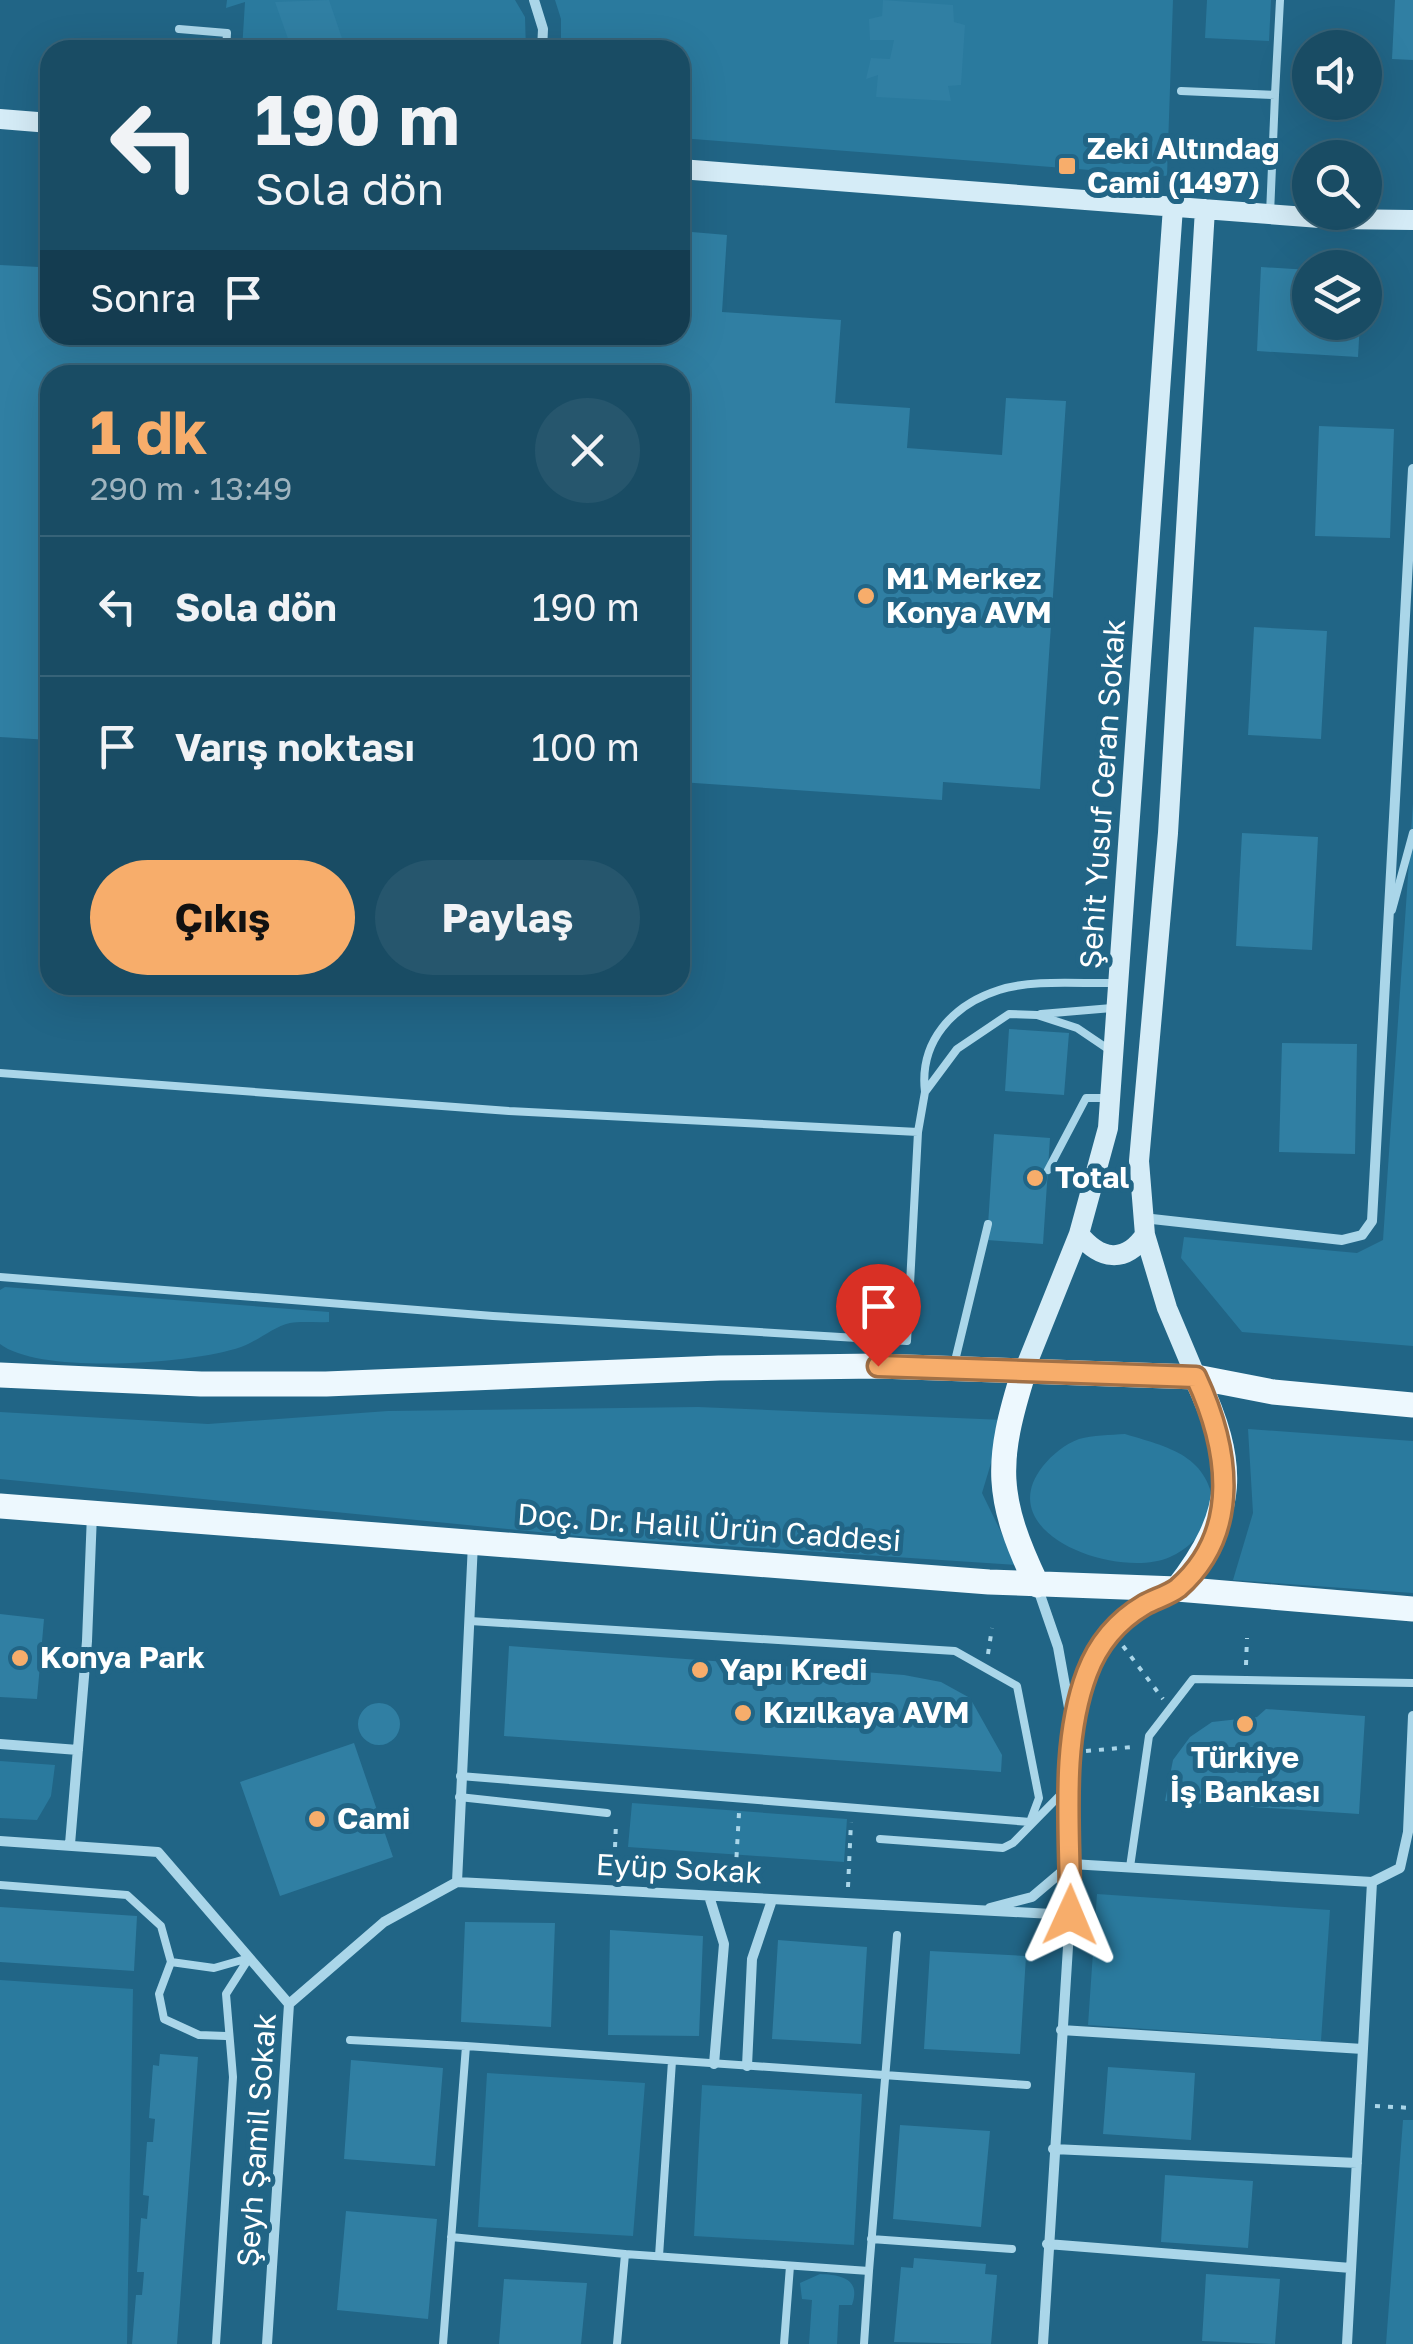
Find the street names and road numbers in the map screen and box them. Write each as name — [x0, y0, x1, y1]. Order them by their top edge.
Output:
street label: Şehit Yusuf Ceran Sokak — [1072, 618, 1132, 970]
street label: Doç. Dr. Halil Ürün Caddesi — [516, 1496, 902, 1558]
street label: Eyüp Sokak — [595, 1846, 763, 1890]
street label: Şeyh Şamil Sokak — [229, 2012, 283, 2268]

